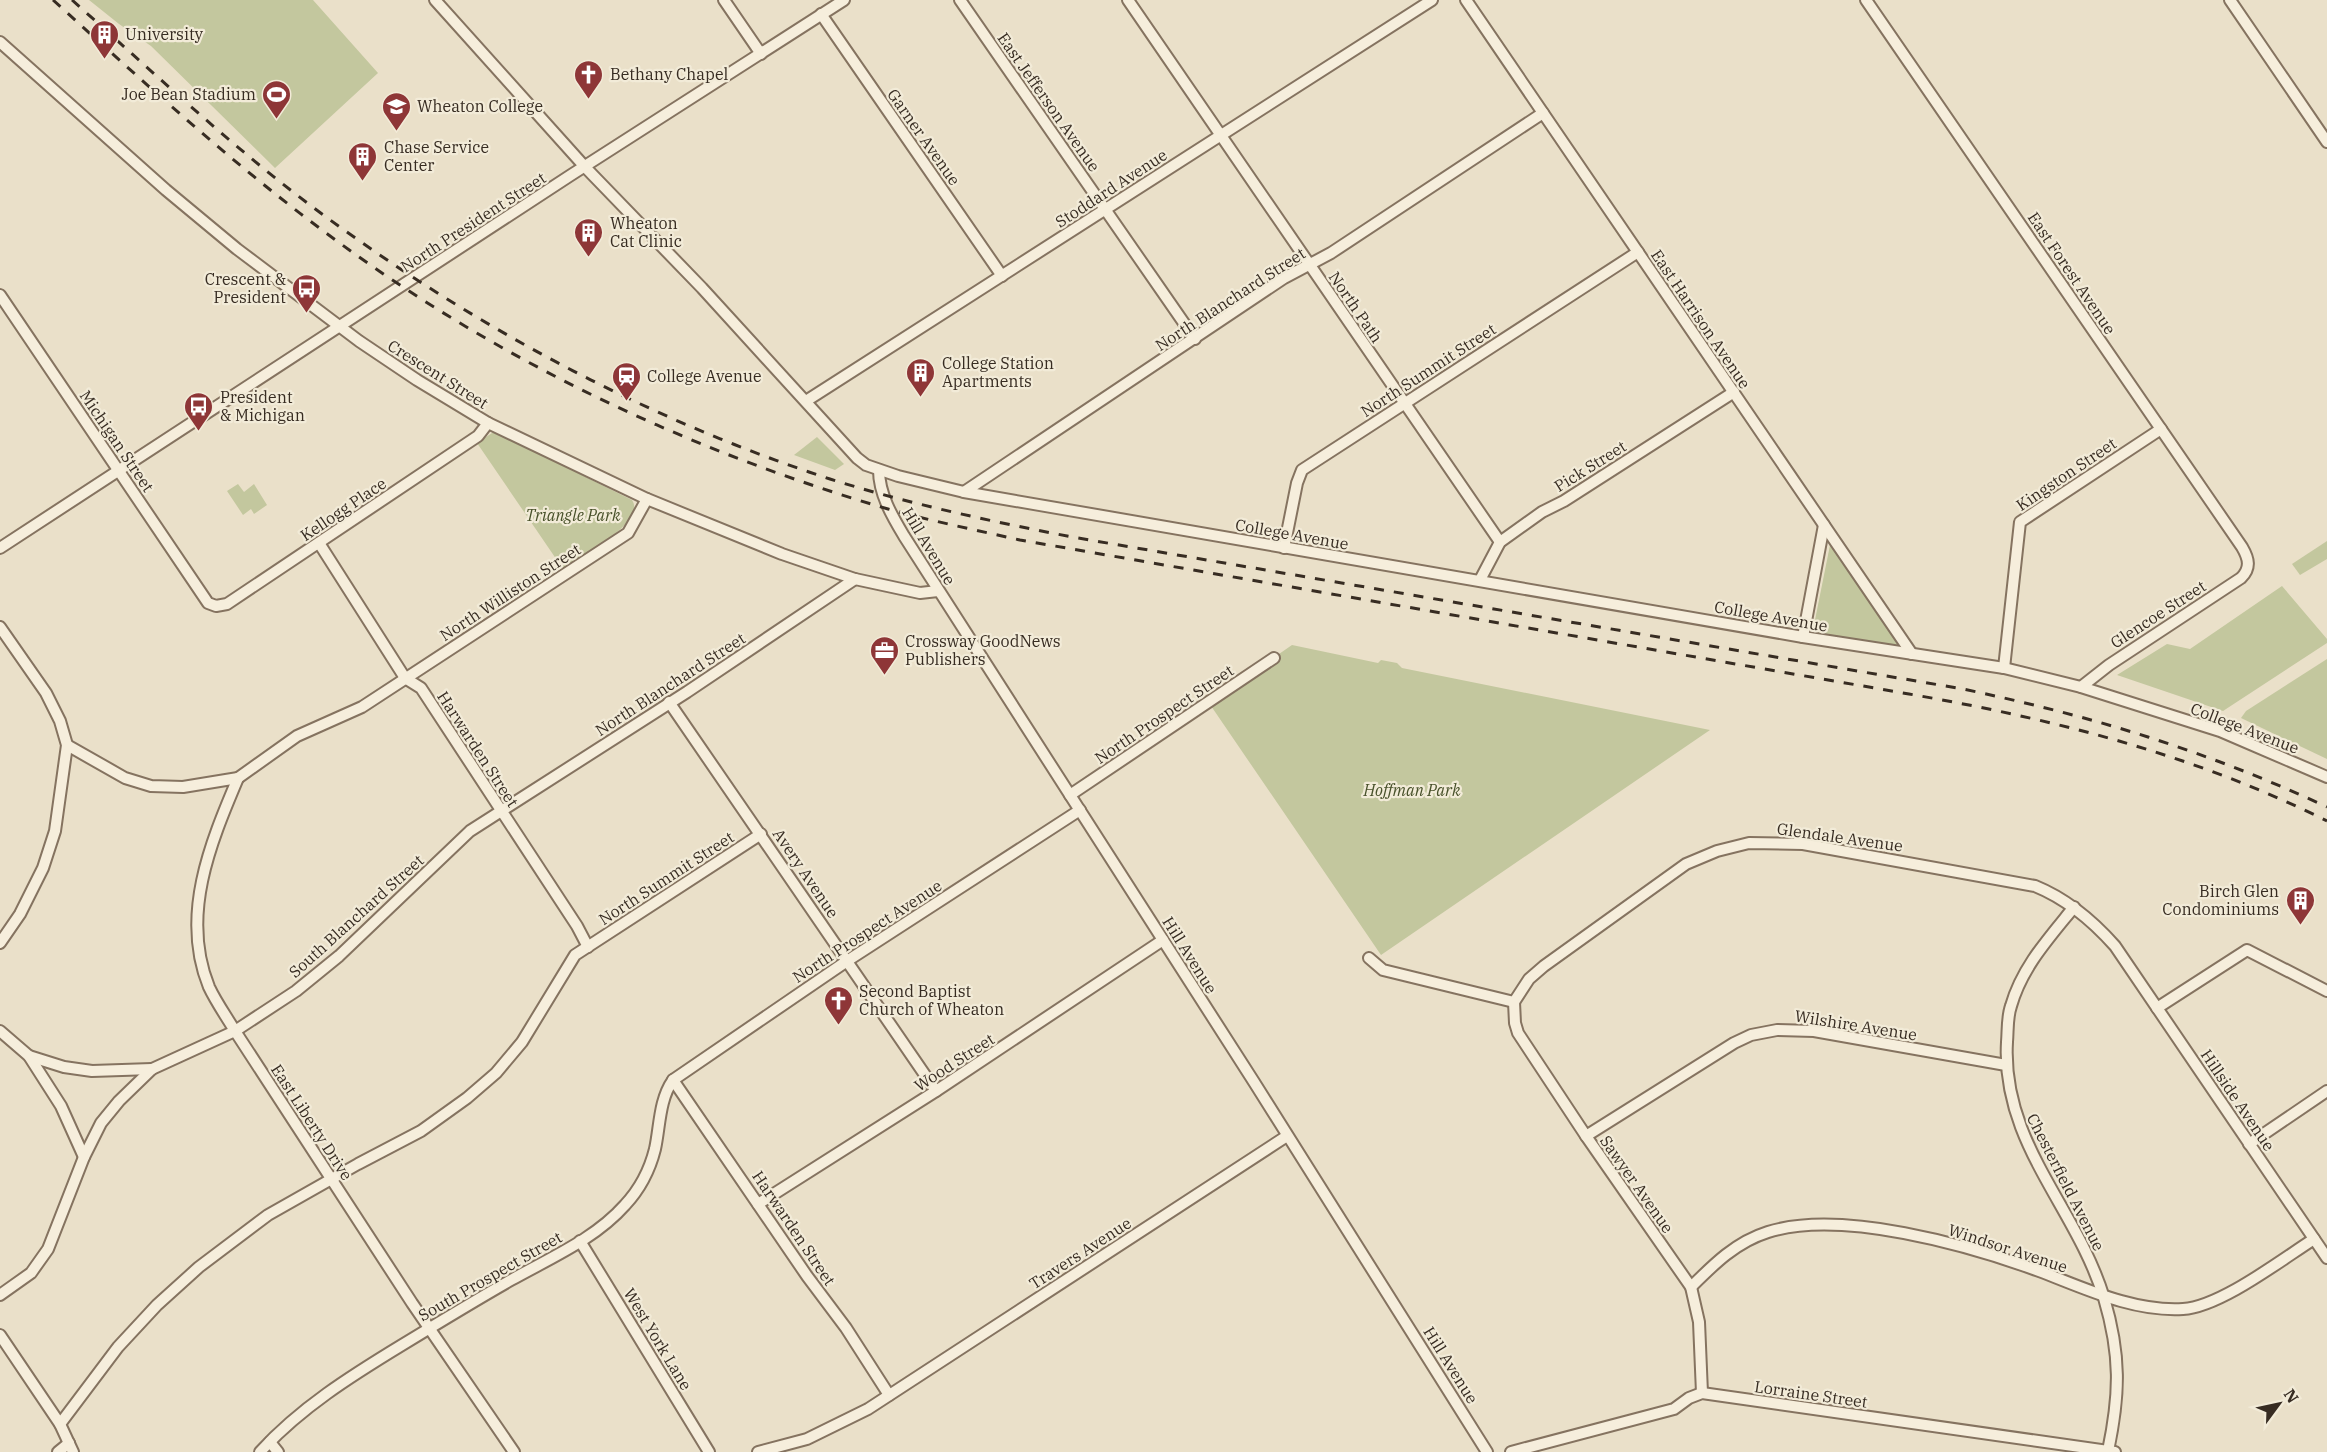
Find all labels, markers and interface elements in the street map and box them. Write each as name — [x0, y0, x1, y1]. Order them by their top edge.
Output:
building icon: University — [88, 18, 120, 60]
place label: University — [125, 24, 204, 44]
street label: East Jefferson Avenue — [993, 29, 1105, 175]
church icon: Bethany Chapel — [573, 58, 605, 100]
place label: Bethany Chapel — [610, 64, 729, 84]
sports icon: Joe Bean Stadium — [261, 78, 293, 120]
place label: Joe Bean Stadium — [122, 84, 256, 104]
street label: Garner Avenue — [883, 85, 965, 189]
school or university icon: Wheaton College — [380, 90, 412, 132]
place label: Wheaton College — [417, 96, 543, 116]
place label: Chase Service Center — [384, 137, 489, 175]
building icon: Chase Service Center — [347, 140, 379, 182]
street label: Stoddard Avenue — [1051, 144, 1171, 232]
street label: North President Street — [397, 167, 550, 276]
street label: East Forest Avenue — [2024, 208, 2120, 338]
place label: Wheaton Cat Clinic — [610, 213, 682, 251]
building icon: Wheaton Cat Clinic — [573, 216, 605, 258]
street label: North Blanchard Street — [1151, 243, 1309, 355]
street label: East Harrison Avenue — [1647, 246, 1755, 392]
street label: North Path — [1325, 267, 1387, 347]
place label: Crescent & President — [205, 269, 286, 307]
bus stop icon: Crescent & President — [291, 272, 323, 314]
street label: North Summit Street — [1357, 319, 1500, 421]
street label: Crescent Street — [384, 335, 492, 413]
place label: College Station Apartments — [942, 353, 1054, 391]
building icon: College Station Apartments — [905, 356, 937, 398]
station icon: College Avenue — [610, 360, 642, 402]
place label: College Avenue — [647, 366, 762, 386]
street label: Michigan Street — [76, 386, 159, 496]
place label: President & Michigan — [220, 387, 305, 425]
bus stop icon: President & Michigan — [183, 390, 215, 432]
street label: Kingston Street — [2012, 433, 2120, 515]
street label: Pick Street — [1550, 436, 1630, 496]
street label: Kellogg Place — [296, 473, 390, 545]
street label: Hill Avenue — [898, 503, 960, 589]
park label: Triangle Park — [525, 505, 621, 525]
street label: College Avenue — [1234, 514, 1350, 554]
street label: North Williston Street — [436, 539, 585, 645]
street label: Glencoe Street — [2107, 576, 2210, 652]
street label: College Avenue — [1713, 596, 1829, 636]
street label: North Blanchard Street — [591, 628, 749, 740]
place label: Crossway GoodNews Publishers — [905, 631, 1061, 669]
office icon: Crossway GoodNews Publishers — [868, 634, 900, 676]
street label: North Prospect Street — [1091, 660, 1237, 768]
street label: Harwarden Street — [433, 687, 523, 811]
street label: College Avenue — [2188, 698, 2302, 758]
park label: Hoffman Park — [1362, 780, 1461, 800]
street label: Glendale Avenue — [1776, 818, 1904, 856]
street label: Avery Avenue — [769, 824, 843, 922]
street label: North Summit Street — [595, 827, 738, 929]
street label: South Blanchard Street — [284, 850, 428, 982]
street label: North Prospect Avenue — [789, 875, 945, 987]
place label: Birch Glen Condominiums — [2162, 881, 2279, 919]
building icon: Birch Glen Condominiums — [2284, 884, 2316, 926]
street label: Hill Avenue — [1158, 913, 1222, 997]
place label: Second Baptist Church of Wheaton — [859, 981, 1004, 1019]
church icon: Second Baptist Church of Wheaton — [822, 984, 854, 1026]
street label: Wilshire Avenue — [1793, 1005, 1919, 1045]
street label: Wood Street — [910, 1029, 998, 1095]
street label: Hillside Avenue — [2197, 1045, 2279, 1155]
street label: East Liberty Drive — [267, 1060, 357, 1184]
street label: Chesterfield Avenue — [2023, 1110, 2109, 1254]
street label: Sawyer Avenue — [1596, 1131, 1678, 1237]
street label: Harwarden Street — [748, 1167, 840, 1290]
street label: Travers Avenue — [1025, 1213, 1135, 1293]
street label: Windsor Avenue — [1946, 1219, 2070, 1277]
street label: South Prospect Street — [415, 1227, 566, 1325]
street label: West York Lane — [620, 1284, 696, 1394]
street label: Hill Avenue — [1419, 1323, 1483, 1407]
north arrow — [2249, 1374, 2309, 1434]
street label: Lorraine Street — [1753, 1376, 1869, 1412]
text: N — [2280, 1385, 2303, 1407]

